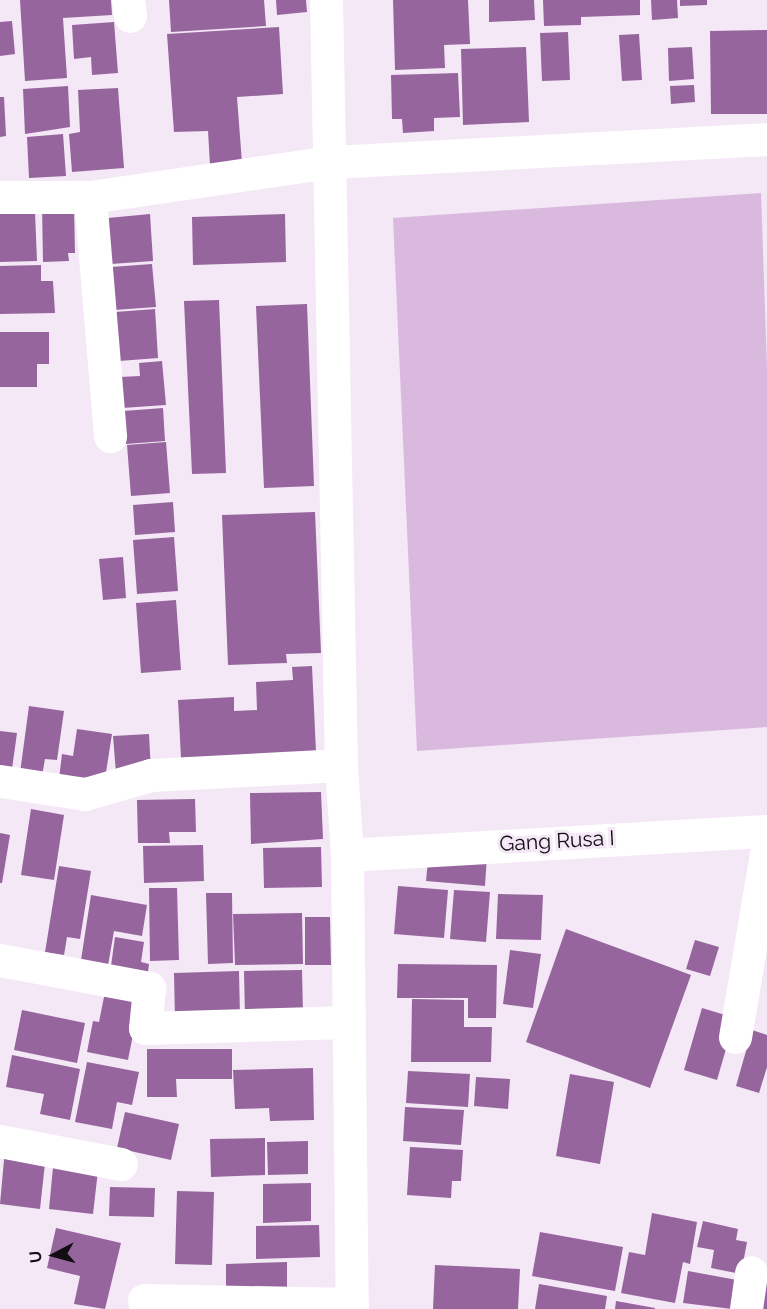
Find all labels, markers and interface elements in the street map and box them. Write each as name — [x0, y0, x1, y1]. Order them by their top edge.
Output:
street label: Gang Rusa I — [499, 825, 615, 857]
north arrow — [24, 1225, 84, 1285]
text: U — [26, 1250, 46, 1264]

